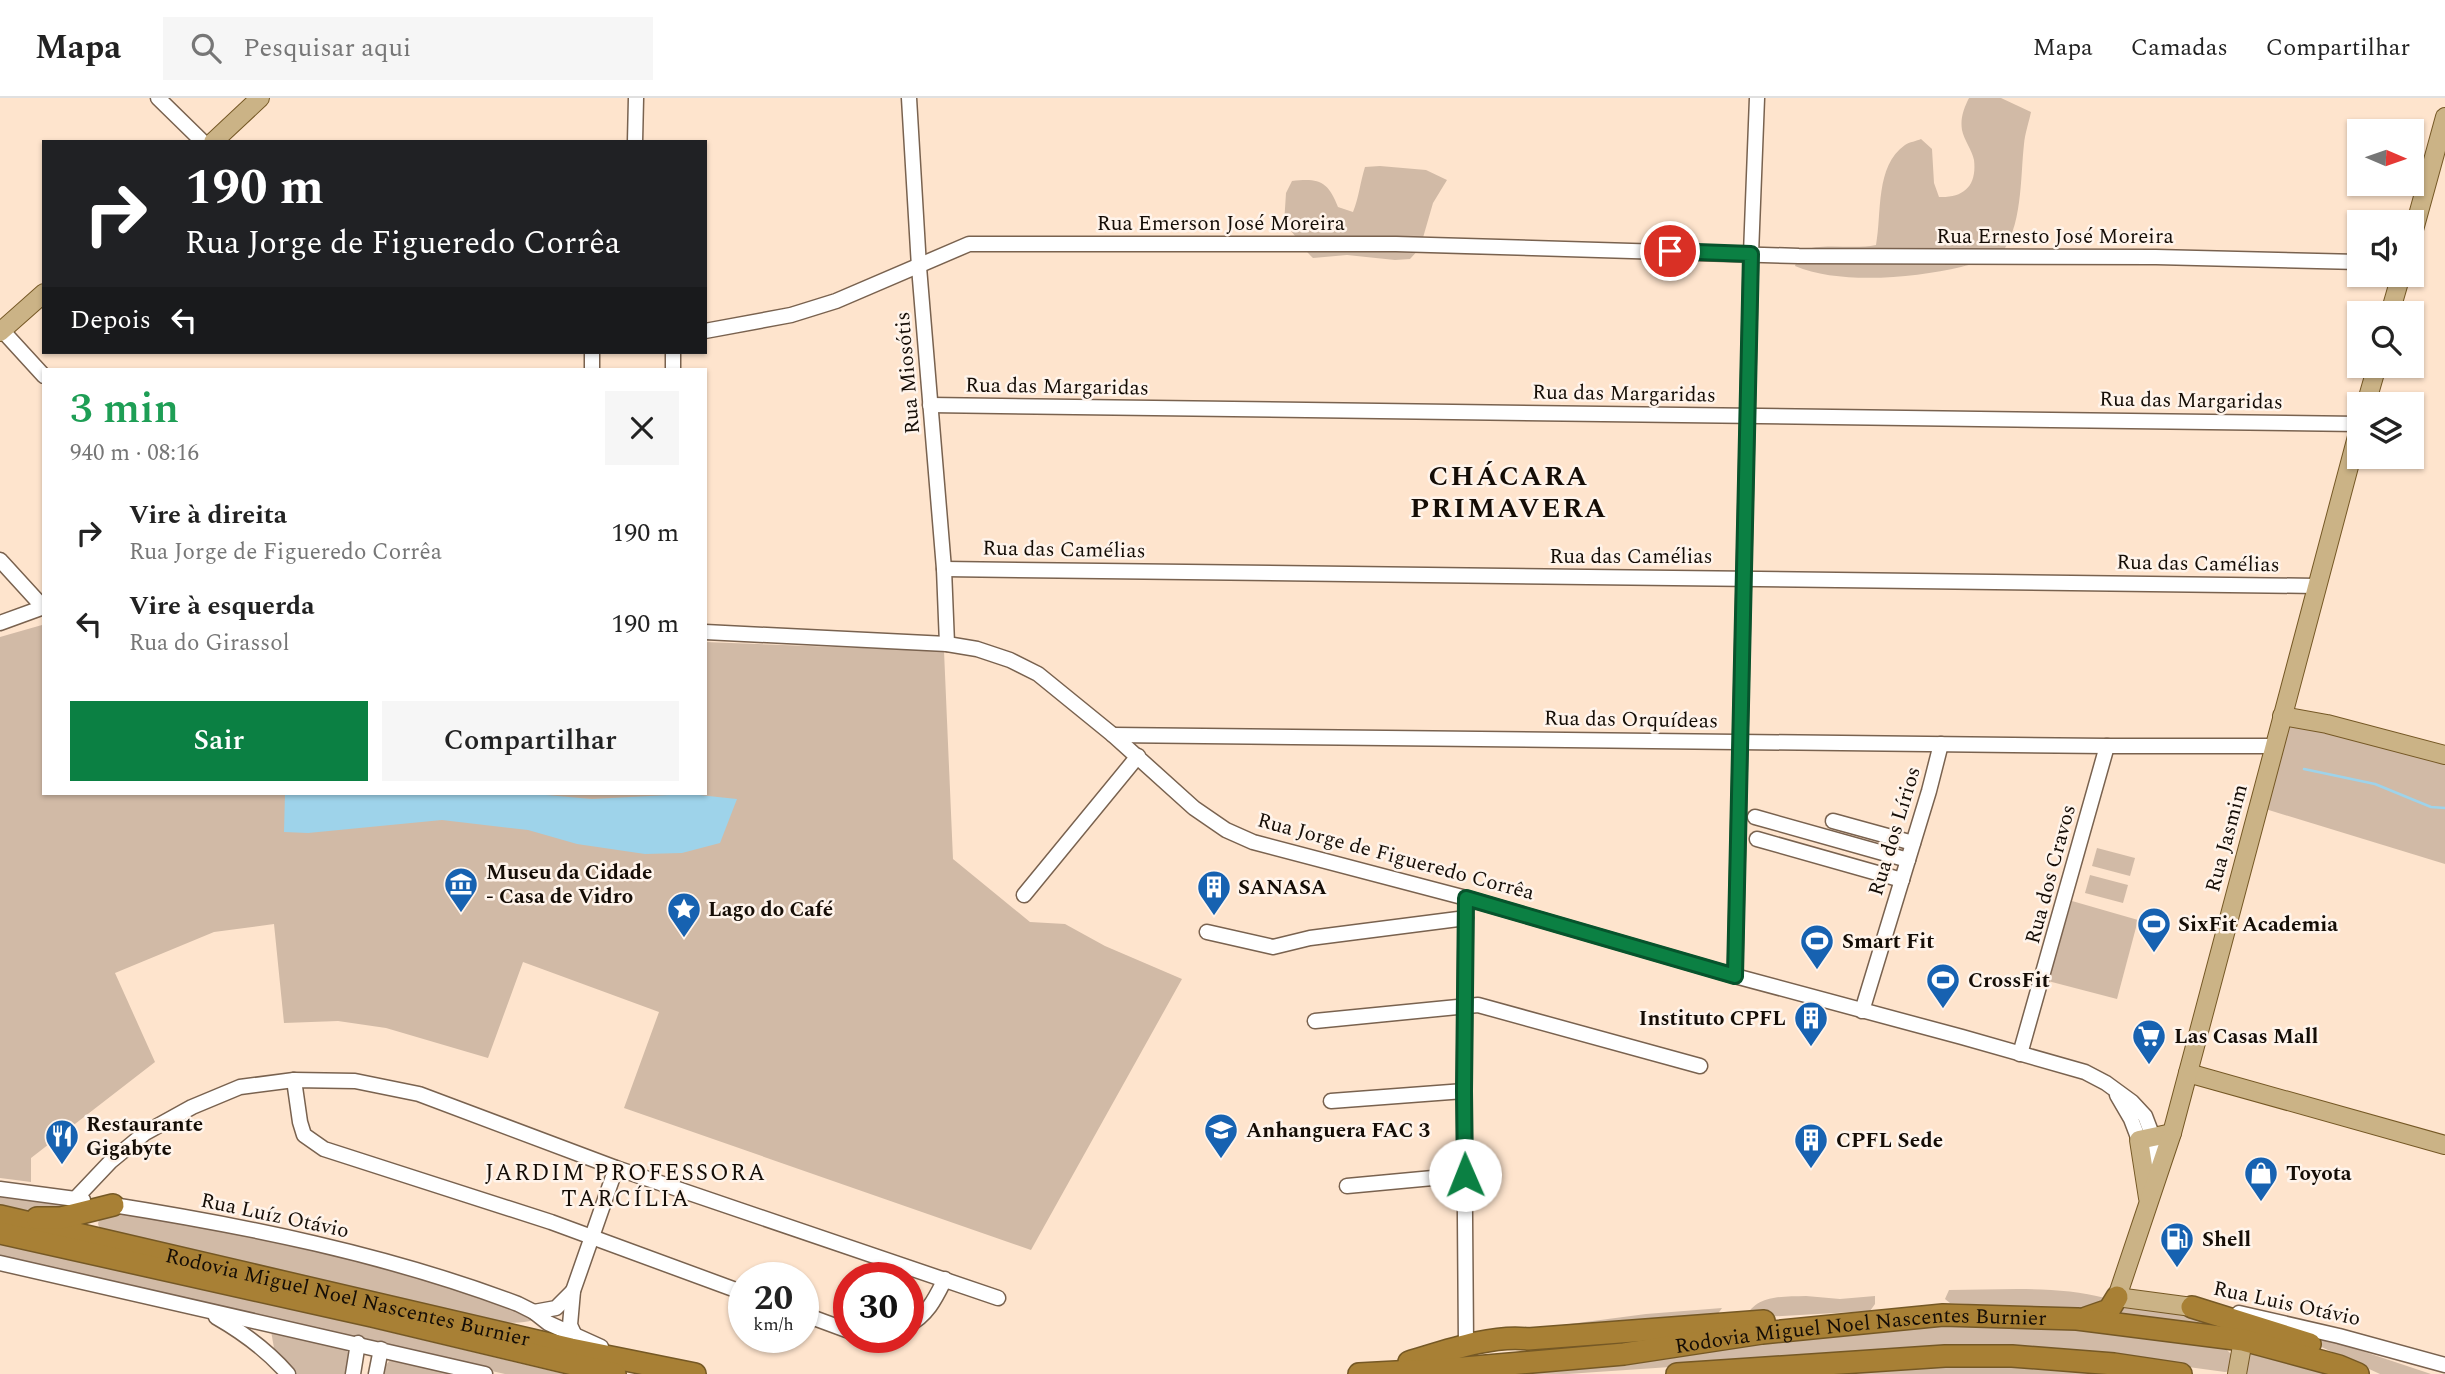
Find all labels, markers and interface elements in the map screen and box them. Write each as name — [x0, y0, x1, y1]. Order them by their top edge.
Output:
search box — [163, 17, 653, 80]
text: Mapa — [35, 23, 121, 73]
text: Pesquisar aqui — [243, 28, 411, 68]
icon: search — [187, 29, 225, 67]
text: Mapa — [2033, 30, 2093, 66]
text: Camadas — [2131, 30, 2228, 66]
text: Compartilhar — [2266, 30, 2410, 66]
north arrow — [2347, 119, 2424, 196]
map controls — [2347, 119, 2424, 469]
text: 190 m — [185, 151, 324, 226]
icon: right — [70, 168, 161, 259]
street label: Rua Emerson José Moreira — [1097, 208, 1346, 240]
button: sound — [2347, 210, 2424, 287]
text: Rua Jorge de Figueredo Corrêa — [185, 219, 620, 268]
pin — [1640, 221, 1700, 281]
street label: Rua Ernesto José Moreira — [1936, 221, 2174, 253]
icon: arrive — [1651, 232, 1689, 270]
text: Depois — [70, 300, 151, 340]
icon: left — [165, 301, 203, 339]
button: search — [2347, 301, 2424, 378]
street label: Rua Miosótis — [887, 310, 929, 435]
street label: Rua das Margaridas — [965, 369, 1149, 405]
street label: Rua das Margaridas — [1532, 376, 1716, 412]
text: 3 min — [70, 378, 179, 441]
street label: Rua das Margaridas — [2099, 383, 2283, 419]
button: close — [605, 391, 679, 465]
button: layers — [2347, 392, 2424, 469]
text: 940 m · 08:16 — [70, 436, 199, 471]
district label: CHÁCARA PRIMAVERA — [1410, 455, 1608, 530]
text: Vire à direita — [129, 495, 287, 535]
text: 190 m — [611, 513, 679, 553]
icon: right — [70, 514, 108, 552]
street label: Rua das Camélias — [982, 533, 1146, 567]
text: Rua Jorge de Figueredo Corrêa — [129, 535, 442, 570]
street label: Rua das Camélias — [1549, 541, 1713, 573]
street label: Rua das Camélias — [2116, 547, 2280, 581]
text: Vire à esquerda — [129, 586, 315, 626]
text: 190 m — [611, 604, 679, 644]
icon: left — [70, 605, 108, 643]
text: Rua do Girassol — [129, 626, 289, 661]
button: Sair — [70, 701, 368, 781]
button: Compartilhar — [382, 701, 679, 781]
street label: Rua das Orquídeas — [1544, 702, 1718, 738]
street label: Rua dos Lírios — [1860, 763, 1930, 900]
street label: Rua Jasmim — [2197, 781, 2257, 896]
street label: Rua dos Cravos — [2017, 801, 2085, 948]
street label: Rua Jorge de Figueredo Corrêa — [1254, 805, 1539, 910]
place label: Museu da Cidade - Casa de Vidro — [486, 857, 652, 913]
museum icon: Museu da Cidade - Casa de Vidro — [442, 865, 480, 914]
building icon: SANASA — [1195, 868, 1233, 917]
place label: SANASA — [1238, 872, 1327, 904]
place icon: Lago do Café — [665, 890, 703, 939]
place label: Lago do Café — [708, 894, 833, 926]
sports icon: SixFit Academia — [2135, 905, 2173, 954]
place label: SixFit Academia — [2178, 909, 2338, 941]
sports icon: Smart Fit — [1798, 922, 1836, 971]
place label: Smart Fit — [1842, 926, 1934, 958]
sports icon: CrossFit — [1924, 961, 1962, 1010]
place label: CrossFit — [1968, 965, 2050, 997]
building icon: Instituto CPFL — [1792, 999, 1830, 1048]
place label: Instituto CPFL — [1639, 1003, 1786, 1035]
supermarket icon: Las Casas Mall — [2130, 1017, 2168, 1066]
place label: Las Casas Mall — [2174, 1021, 2319, 1053]
place label: Restaurante Gigabyte — [86, 1109, 203, 1165]
school or university icon: Anhanguera FAC 3 — [1202, 1111, 1240, 1160]
place label: Anhanguera FAC 3 — [1246, 1115, 1431, 1147]
restaurant icon: Restaurante Gigabyte — [43, 1117, 81, 1166]
building icon: CPFL Sede — [1792, 1121, 1830, 1170]
place label: CPFL Sede — [1836, 1125, 1943, 1157]
position arrow — [1428, 1138, 1502, 1212]
shop icon: Toyota — [2242, 1154, 2280, 1203]
district label: JARDIM PROFESSORA TARCÍLIA — [485, 1156, 767, 1217]
place label: Toyota — [2286, 1158, 2352, 1190]
street label: Rua Luíz Otávio — [198, 1185, 352, 1247]
fuel station icon: Shell — [2158, 1220, 2196, 1269]
place label: Shell — [2202, 1224, 2251, 1256]
street label: Rodovia Miguel Noel Nascentes Burnier — [162, 1240, 533, 1356]
speed limit sign: 30 — [833, 1262, 924, 1353]
text: 20 — [754, 1272, 793, 1325]
street label: Rua Luis Otávio — [2210, 1273, 2363, 1335]
street label: Rodovia Miguel Noel Nascentes Burnier — [1673, 1300, 2047, 1363]
text: km/h — [753, 1311, 794, 1338]

